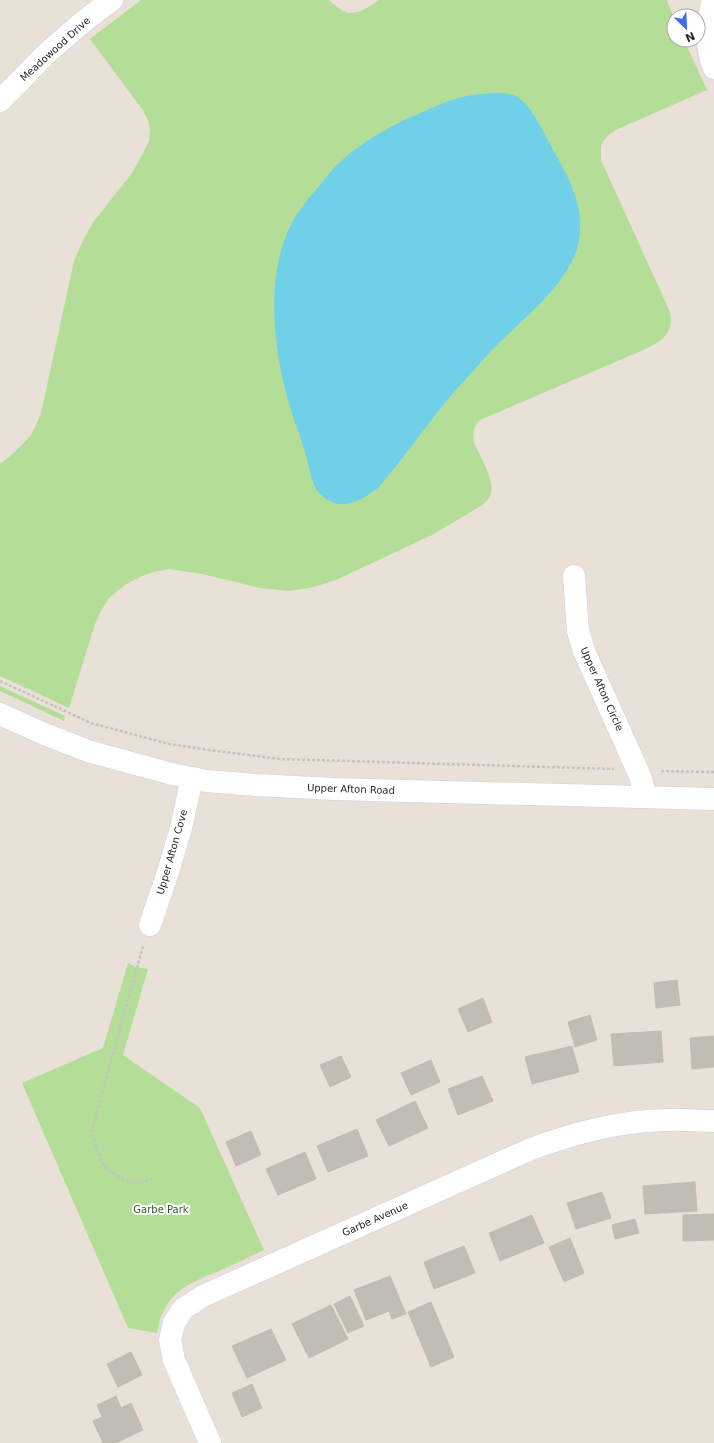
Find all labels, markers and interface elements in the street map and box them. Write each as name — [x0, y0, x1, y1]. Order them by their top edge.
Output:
north arrow — [666, 8, 706, 48]
street label: Meadowood Drive — [18, 15, 92, 83]
text: N — [683, 29, 697, 44]
street label: Upper Afton Circle — [578, 645, 626, 733]
street label: Upper Afton Road — [307, 782, 395, 796]
street label: Upper Afton Cove — [155, 808, 189, 896]
street label: Garbe Avenue — [340, 1200, 410, 1238]
park label: Garbe Park — [133, 1204, 189, 1215]

